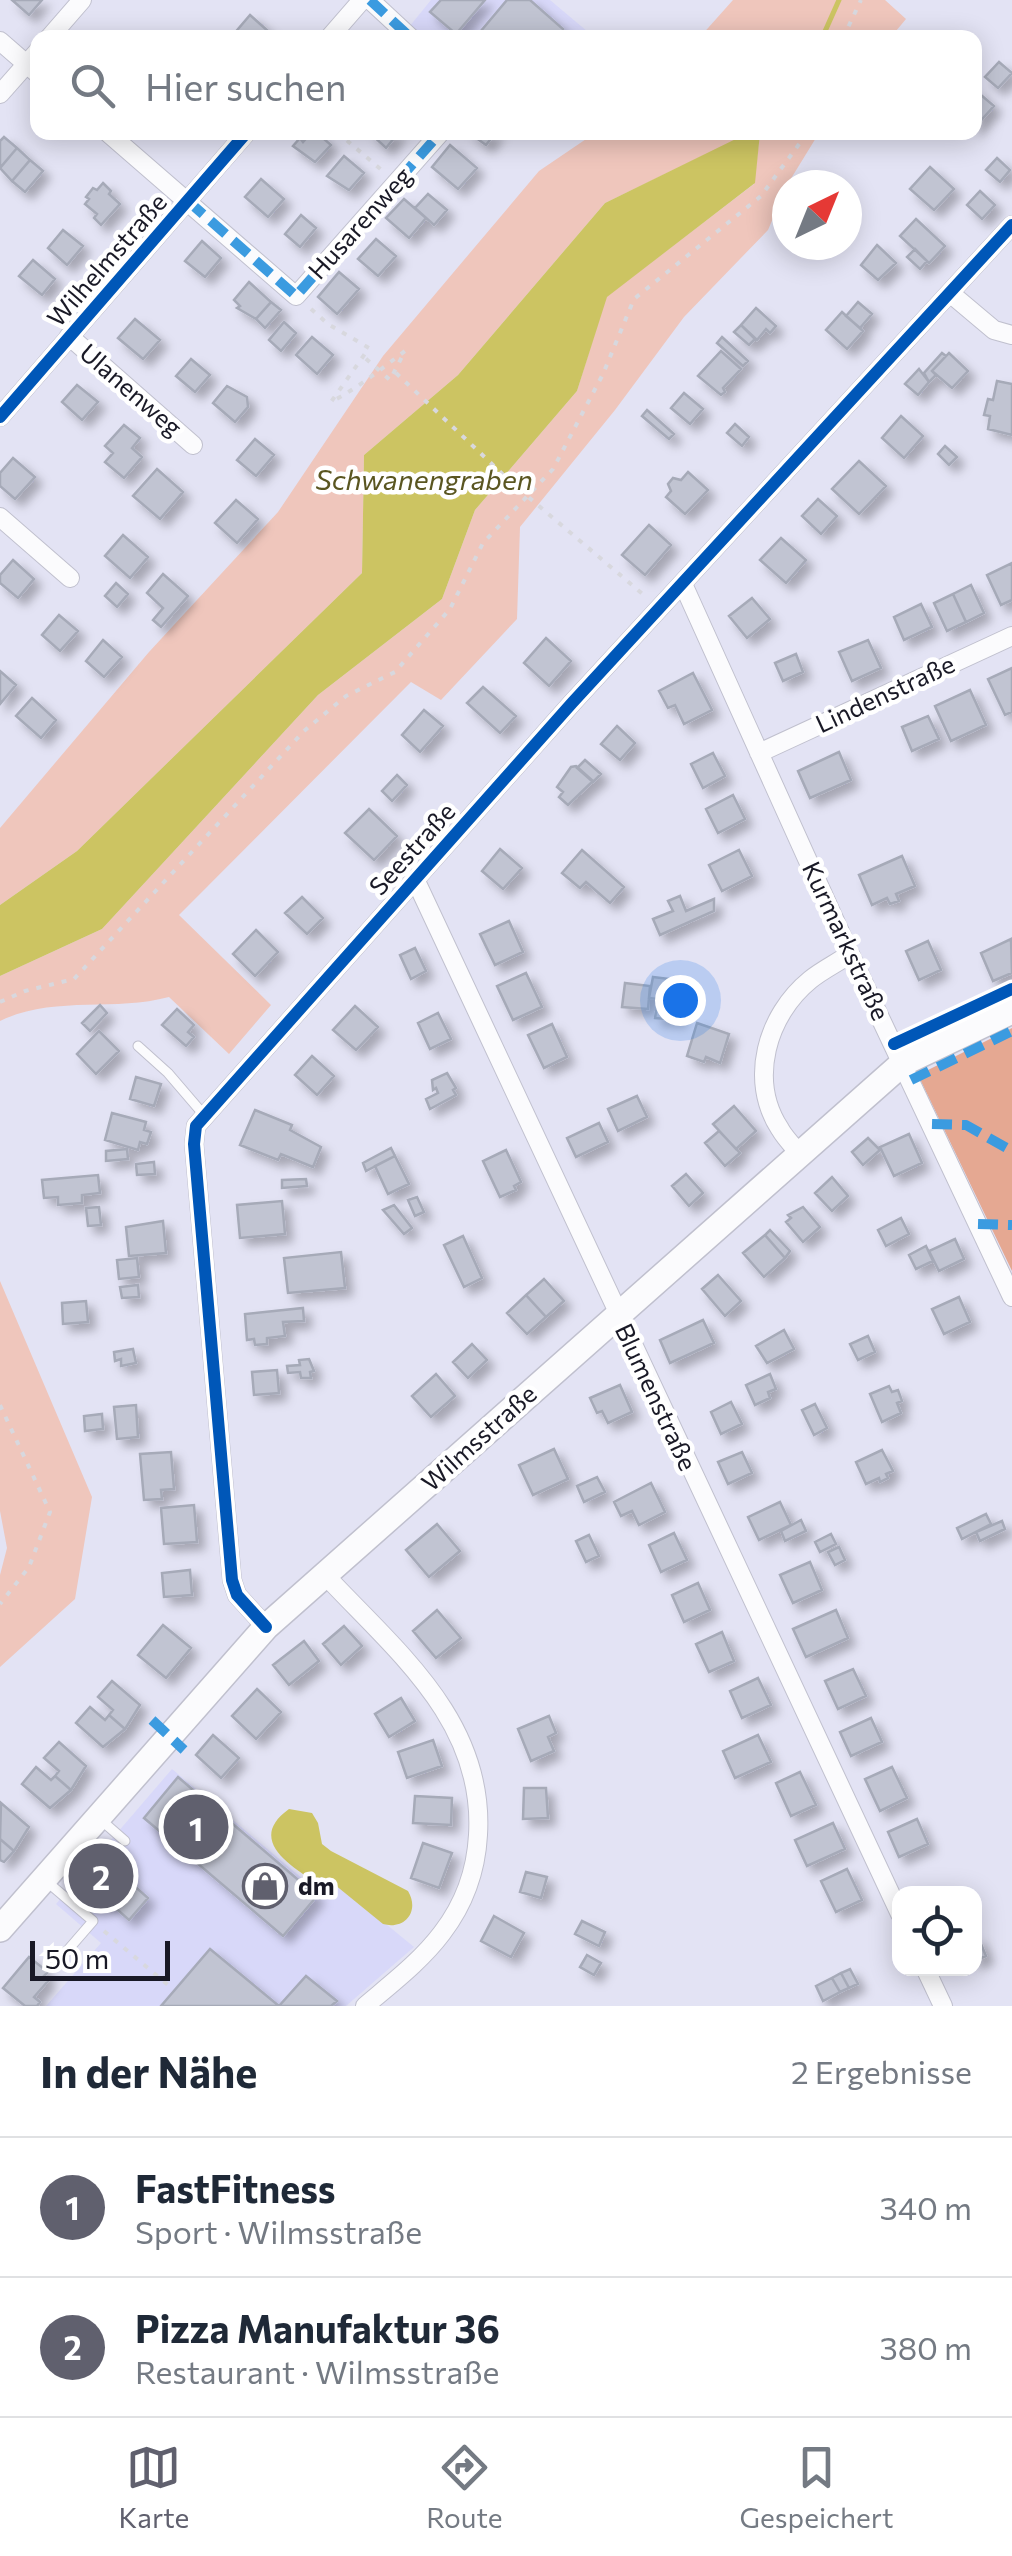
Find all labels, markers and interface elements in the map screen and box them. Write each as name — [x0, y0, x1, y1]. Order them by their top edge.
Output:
search box — [30, 30, 982, 140]
icon: search — [65, 58, 120, 113]
text: Hier suchen — [145, 62, 347, 109]
street label: Husarenweg — [301, 160, 418, 284]
north arrow — [772, 170, 862, 260]
street label: Wilhelmstraße — [40, 187, 172, 332]
street label: Ulanenweg — [74, 337, 189, 442]
water label: Schwanengraben — [315, 462, 533, 496]
street label: Lindenstraße — [810, 648, 959, 738]
street label: Seestraße — [362, 796, 460, 901]
street label: Kurmarkstraße — [797, 857, 897, 1025]
your location — [655, 975, 706, 1026]
street label: Blumenstraße — [610, 1318, 704, 1475]
street label: Wilmsstraße — [415, 1378, 542, 1497]
pin: 1 — [164, 1790, 228, 1864]
pin: 2 — [68, 1838, 134, 1914]
shop icon: dm — [242, 1863, 288, 1909]
place label: dm — [298, 1870, 334, 1900]
map controls — [892, 1886, 982, 1976]
button: locate — [892, 1886, 982, 1976]
scale bar — [30, 1936, 170, 1980]
text: 50 m — [45, 1941, 109, 1975]
text: In der Nähe — [40, 2045, 257, 2097]
text: 2 Ergebnisse — [791, 2051, 972, 2091]
text: FastFitness — [135, 2164, 336, 2211]
text: 1 — [65, 2187, 80, 2227]
text: 340 m — [880, 2187, 972, 2227]
text: Sport · Wilmsstraße — [135, 2211, 422, 2251]
text: Pizza Manufaktur 36 — [135, 2304, 500, 2351]
text: 2 — [63, 2327, 82, 2367]
text: 380 m — [879, 2327, 972, 2367]
text: Restaurant · Wilmsstraße — [135, 2351, 499, 2391]
tab: Karte — [119, 2440, 189, 2534]
tab: Route — [426, 2440, 503, 2534]
tab: Gespeichert — [740, 2440, 893, 2534]

